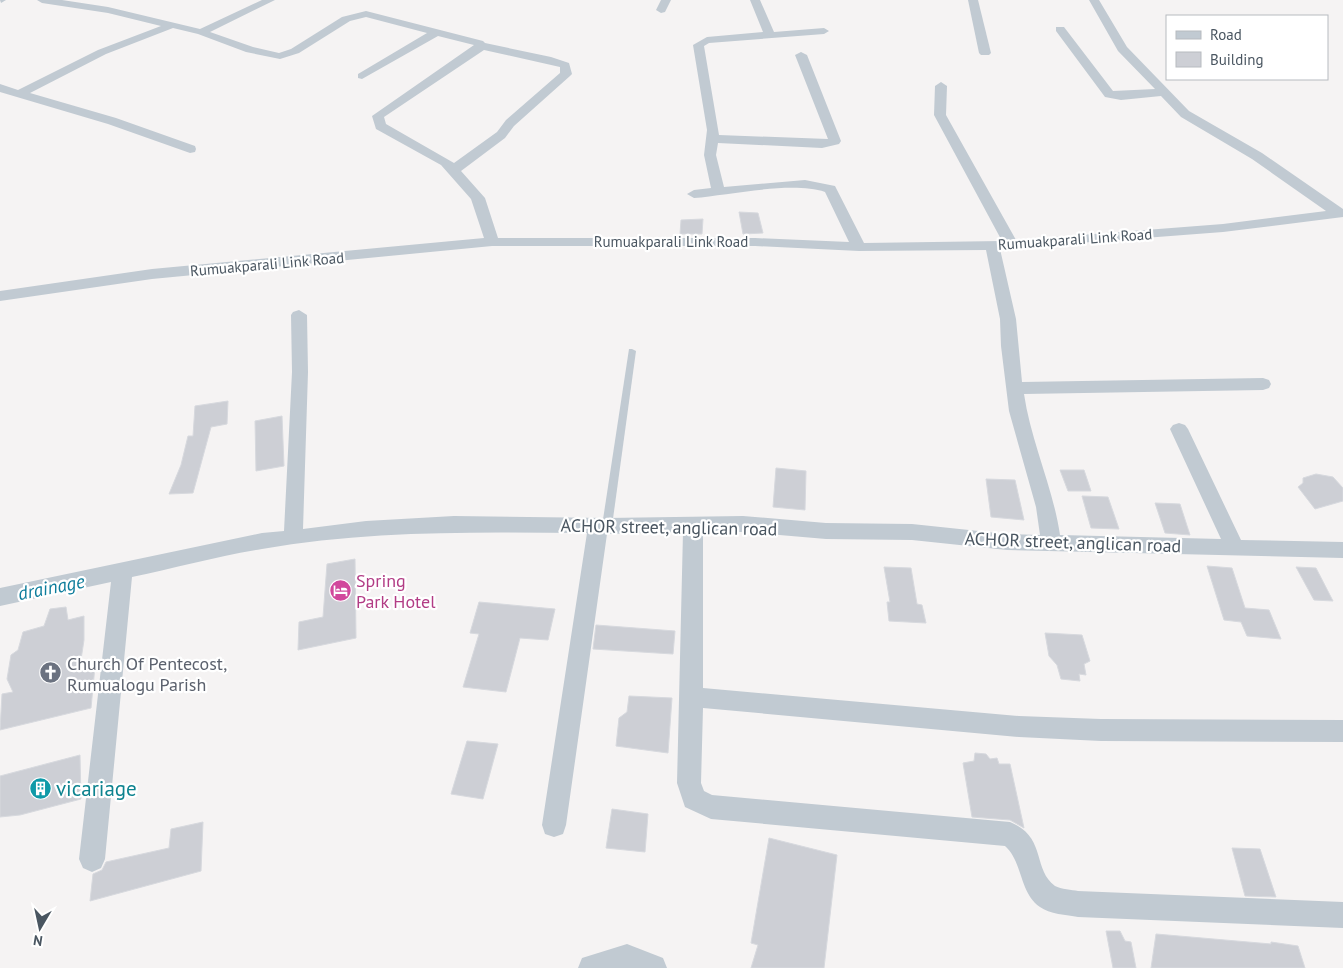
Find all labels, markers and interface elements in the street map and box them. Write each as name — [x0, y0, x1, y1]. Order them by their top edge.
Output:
legend — [1166, 15, 1328, 80]
text: Road — [1210, 25, 1242, 44]
text: Building — [1210, 50, 1264, 69]
street label: Rumuakparali Link Road — [997, 224, 1153, 254]
street label: Rumuakparali Link Road — [594, 232, 748, 251]
street label: Rumuakparali Link Road — [189, 248, 345, 280]
street label: ACHOR street, anglican road — [561, 514, 777, 540]
street label: ACHOR street, anglican road — [964, 527, 1182, 557]
water label: drainage — [16, 569, 87, 605]
place label: Spring Park Hotel — [356, 569, 436, 613]
hotel icon: Spring Park Hotel — [328, 578, 352, 602]
place label: Church Of Pentecost, Rumualogu Parish — [67, 652, 227, 696]
church icon: Church Of Pentecost, Rumualogu Parish — [39, 661, 63, 685]
place label: vicariage — [56, 775, 137, 802]
building icon: vicariage — [28, 776, 52, 800]
north arrow — [15, 903, 65, 953]
text: N — [32, 931, 44, 950]

